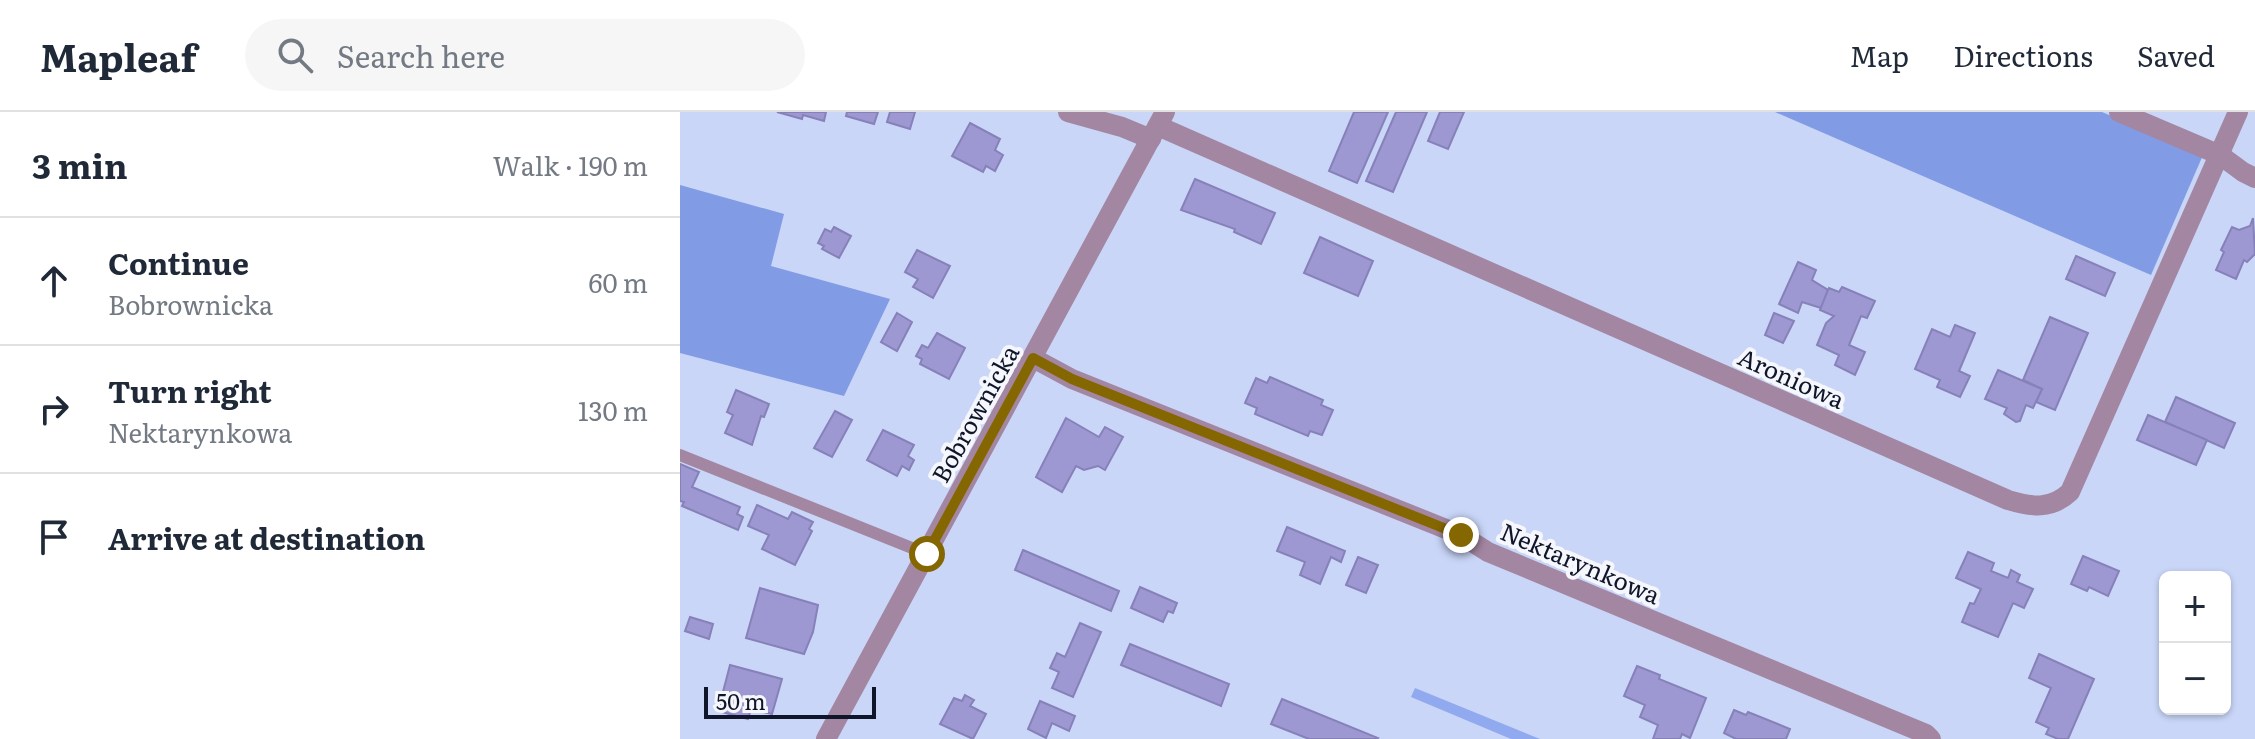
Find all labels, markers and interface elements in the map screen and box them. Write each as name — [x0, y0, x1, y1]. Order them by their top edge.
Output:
search box — [245, 19, 805, 91]
text: Mapleaf — [40, 27, 197, 84]
icon: search — [273, 33, 317, 77]
text: Search here — [337, 33, 505, 77]
text: Map — [1850, 34, 1909, 76]
text: Directions — [1953, 34, 2093, 76]
text: Saved — [2137, 34, 2215, 76]
text: 3 min — [32, 139, 128, 189]
text: Walk · 190 m — [493, 145, 648, 184]
text: Continue — [108, 240, 249, 284]
icon: ahead — [32, 259, 76, 303]
text: 60 m — [589, 262, 648, 301]
text: Bobrownicka — [108, 284, 273, 323]
street label: Bobrownicka — [922, 338, 1026, 488]
street label: Aroniowa — [1733, 338, 1851, 416]
text: Turn right — [108, 368, 272, 412]
icon: right — [32, 387, 76, 431]
text: 130 m — [578, 390, 648, 429]
text: Nektarynkowa — [108, 412, 292, 451]
street label: Nektarynkowa — [1496, 513, 1666, 611]
icon: arrive — [32, 515, 76, 559]
text: Arrive at destination — [108, 515, 425, 559]
route end — [1443, 517, 1479, 553]
route start — [909, 536, 945, 572]
map controls — [2159, 571, 2231, 715]
button: + — [2159, 571, 2231, 643]
button: − — [2159, 643, 2231, 715]
scale bar — [704, 683, 876, 719]
text: 50 m — [716, 684, 766, 717]

